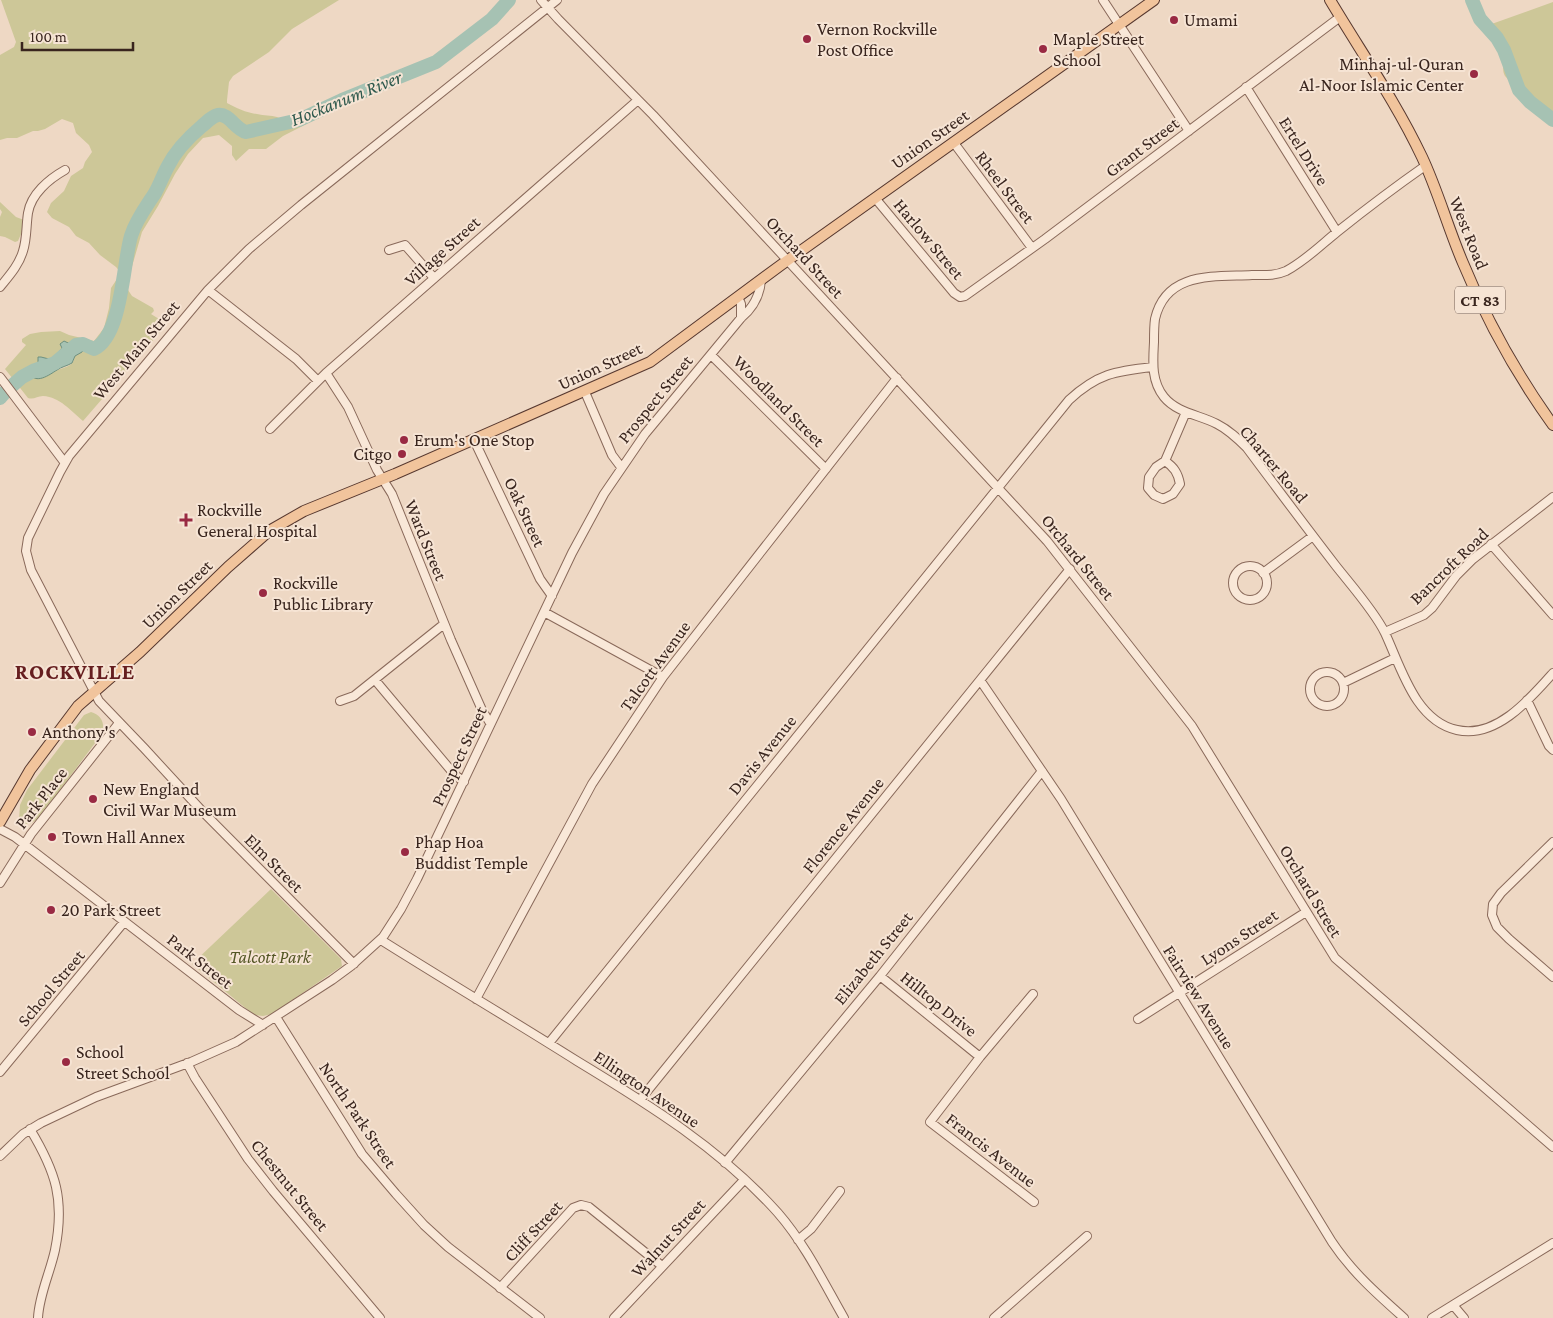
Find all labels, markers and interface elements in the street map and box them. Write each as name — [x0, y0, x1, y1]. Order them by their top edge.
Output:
place label: Umami — [1184, 10, 1238, 30]
marker: Umami — [1168, 14, 1180, 26]
place label: Vernon Rockville Post Office — [817, 19, 937, 60]
scale bar — [22, 20, 134, 52]
text: 100 m — [30, 29, 67, 45]
place label: Maple Street School — [1053, 29, 1145, 70]
marker: Vernon Rockville Post Office — [801, 33, 813, 45]
marker: Maple Street School — [1037, 43, 1049, 55]
place label: Minhaj-ul-Quran Al-Noor Islamic Center — [1299, 54, 1465, 95]
water label: Hockanum River — [287, 66, 406, 130]
marker: Minhaj-ul-Quran Al-Noor Islamic Center — [1468, 68, 1480, 80]
street label: Union Street — [887, 104, 974, 173]
street label: Grant Street — [1101, 112, 1184, 181]
street label: Ertel Drive — [1275, 113, 1333, 189]
street label: Rheel Street — [971, 147, 1039, 228]
street label: West Road — [1445, 194, 1493, 273]
street label: Harlow Street — [890, 195, 969, 284]
street label: Village Street — [400, 211, 485, 290]
street label: Orchard Street — [762, 212, 849, 303]
road number: CT 83 — [1455, 286, 1505, 314]
street label: West Main Street — [89, 296, 184, 404]
street label: Union Street — [555, 337, 646, 394]
street label: Prospect Street — [613, 350, 697, 447]
street label: Woodland Street — [729, 351, 830, 452]
street label: Charter Road — [1236, 421, 1313, 507]
place label: Erum's One Stop — [414, 430, 534, 450]
marker: Erum's One Stop — [398, 434, 410, 446]
place label: Citgo — [353, 444, 392, 464]
marker: Citgo — [396, 448, 408, 460]
street label: Oak Street — [500, 474, 550, 551]
street label: Ward Street — [401, 497, 452, 584]
place label: Rockville General Hospital — [197, 500, 318, 541]
street label: Orchard Street — [1037, 510, 1119, 605]
marker: Rockville General Hospital — [179, 513, 193, 527]
street label: Bancroft Road — [1406, 523, 1493, 608]
street label: Union Street — [138, 555, 217, 633]
place label: Rockville Public Library — [273, 573, 374, 614]
marker: Rockville Public Library — [257, 587, 269, 599]
street label: Talcott Avenue — [616, 617, 695, 715]
district label: ROCKVILLE — [15, 659, 135, 684]
street label: Prospect Street — [427, 702, 491, 809]
street label: Davis Avenue — [724, 711, 800, 799]
place label: Anthony's — [42, 722, 116, 742]
marker: Anthony's — [26, 726, 38, 738]
street label: Park Place — [11, 763, 71, 833]
street label: Florence Avenue — [798, 773, 888, 877]
place label: New England Civil War Museum — [103, 779, 237, 820]
marker: New England Civil War Museum — [87, 793, 99, 805]
place label: Town Hall Annex — [62, 827, 186, 847]
street label: Elm Street — [241, 830, 308, 897]
marker: Town Hall Annex — [46, 831, 58, 843]
place label: Phap Hoa Buddist Temple — [415, 832, 528, 873]
street label: Orchard Street — [1276, 841, 1347, 942]
marker: Phap Hoa Buddist Temple — [399, 846, 411, 858]
place label: 20 Park Street — [61, 900, 162, 920]
marker: 20 Park Street — [45, 904, 57, 916]
street label: Lyons Street — [1197, 904, 1282, 969]
street label: Elizabeth Street — [830, 907, 917, 1008]
street label: Park Street — [163, 929, 238, 993]
street label: Fairview Avenue — [1159, 941, 1239, 1053]
street label: School Street — [13, 945, 89, 1030]
park label: Talcott Park — [229, 947, 312, 967]
street label: Hilltop Drive — [897, 967, 981, 1041]
place label: School Street School — [76, 1042, 170, 1083]
street label: Ellington Avenue — [590, 1046, 704, 1132]
marker: School Street School — [60, 1056, 72, 1068]
street label: North Park Street — [315, 1058, 401, 1173]
street label: Francis Avenue — [942, 1109, 1040, 1191]
street label: Chestnut Street — [247, 1135, 334, 1236]
street label: Walnut Street — [627, 1194, 710, 1281]
street label: Cliff Street — [500, 1196, 567, 1266]

